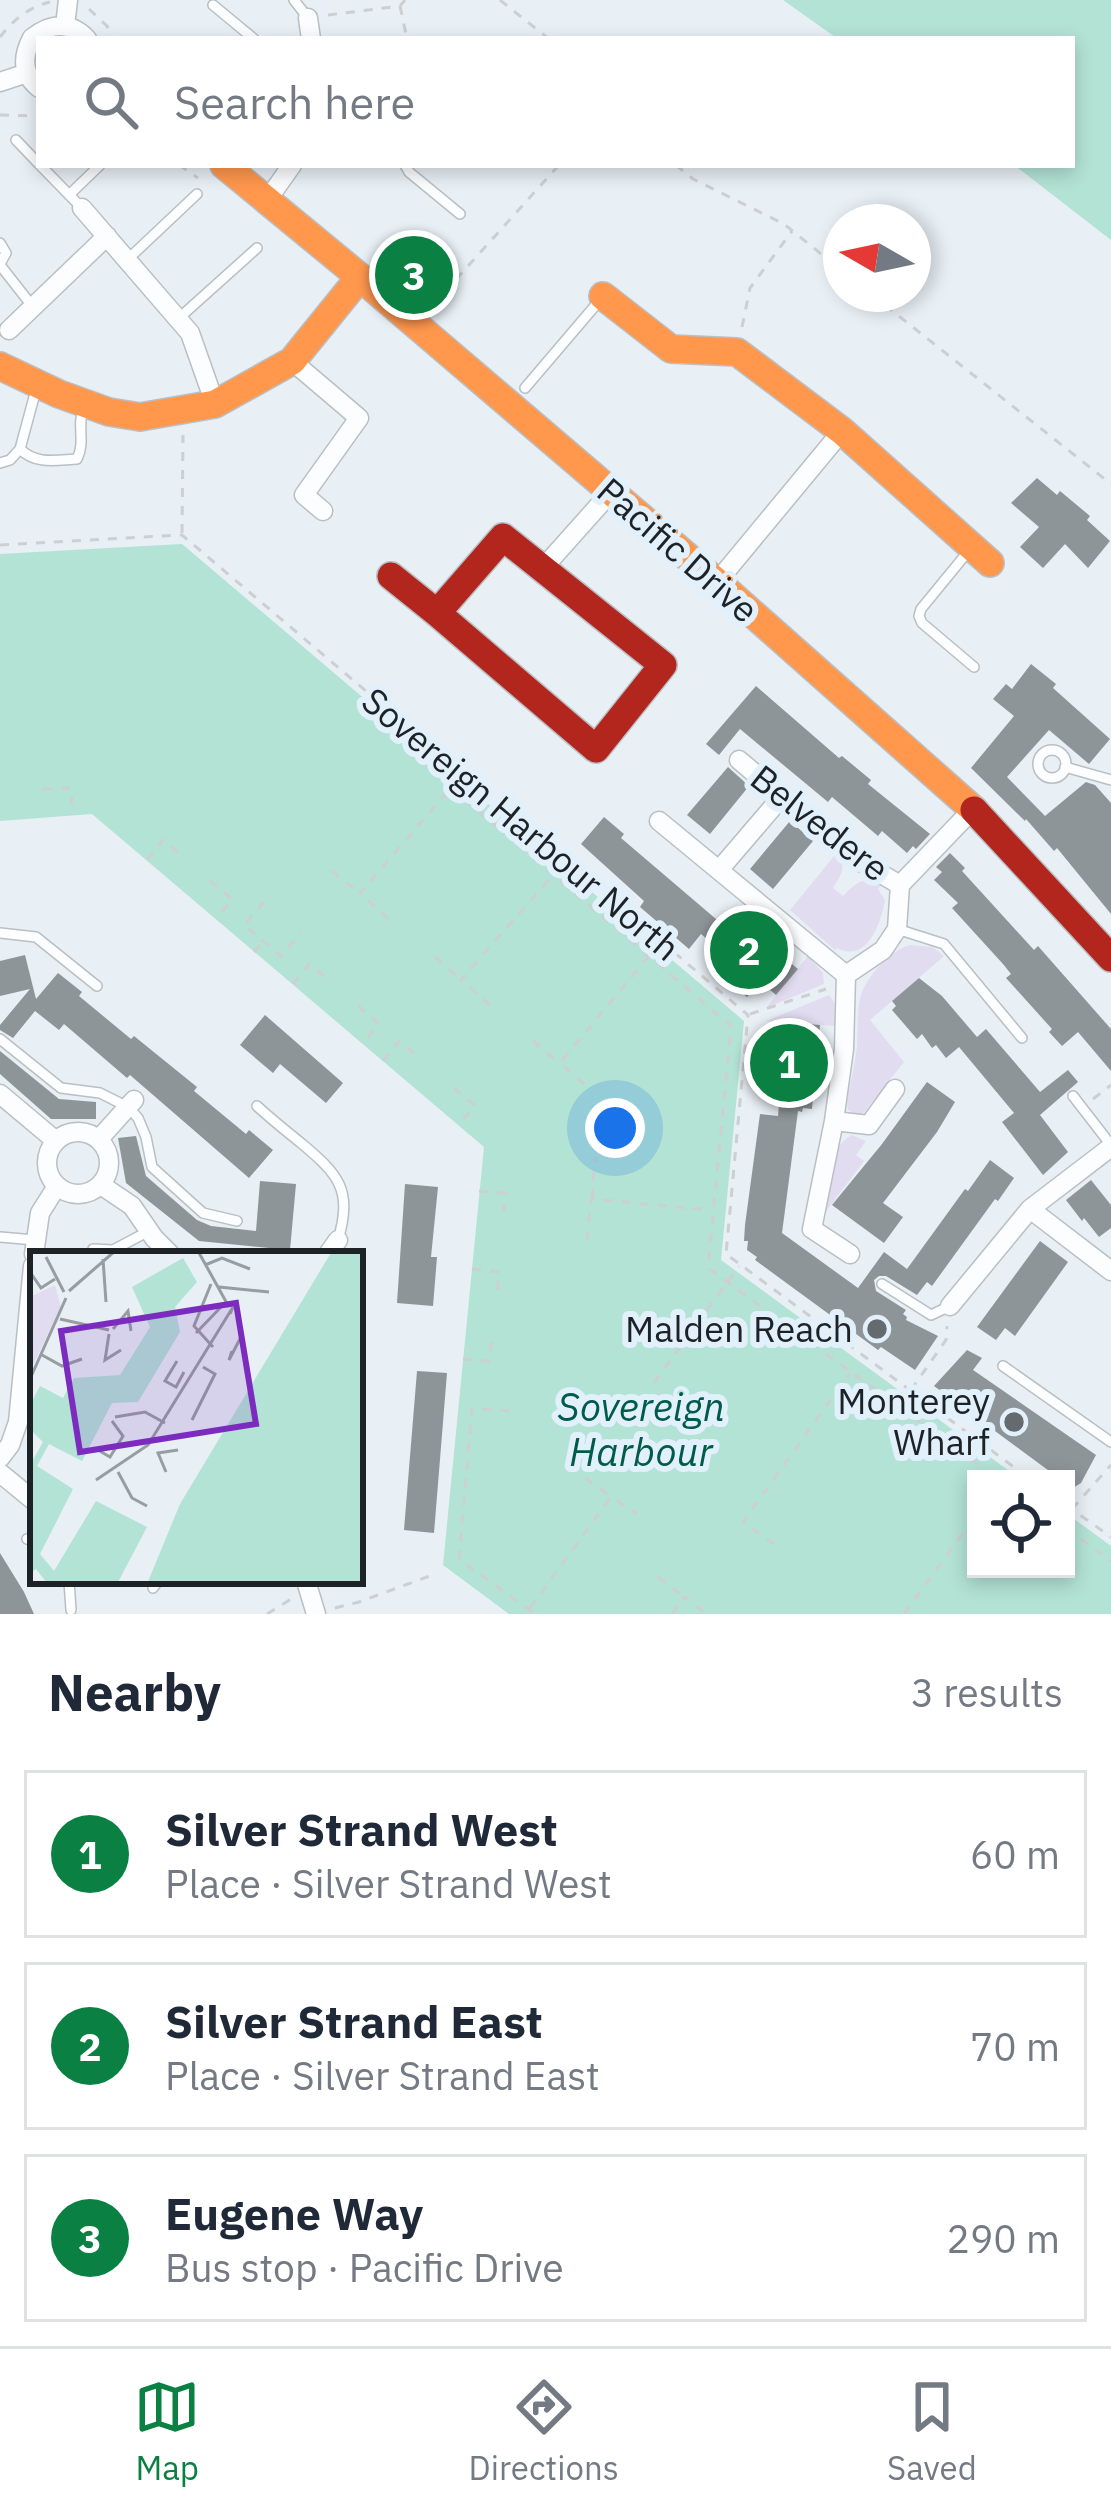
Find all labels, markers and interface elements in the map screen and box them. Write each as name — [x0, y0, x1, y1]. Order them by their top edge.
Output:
search box — [36, 36, 1075, 168]
icon: search — [78, 69, 144, 135]
text: Search here — [174, 73, 415, 131]
north arrow — [823, 204, 931, 312]
pin: 3 — [375, 230, 453, 320]
street label: Pacific Drive — [588, 467, 769, 632]
street label: Sovereign Harbour North — [353, 677, 690, 970]
street label: Belvedere — [741, 754, 899, 891]
pin: 2 — [710, 905, 788, 995]
pin: 1 — [750, 1018, 828, 1108]
your location — [585, 1098, 645, 1158]
inset map — [30, 1251, 363, 1584]
place label: Malden Reach — [625, 1305, 853, 1352]
marker: Malden Reach — [864, 1316, 890, 1342]
place label: Monterey Wharf — [837, 1377, 990, 1465]
water label: Sovereign Harbour — [557, 1381, 725, 1477]
marker: Monterey Wharf — [1001, 1409, 1027, 1435]
map controls — [967, 1470, 1075, 1578]
button: locate — [967, 1470, 1075, 1578]
text: Nearby — [48, 1659, 221, 1725]
text: 3 results — [911, 1667, 1063, 1718]
text: Silver Strand West — [165, 1800, 558, 1858]
text: 1 — [78, 1829, 102, 1880]
text: 60 m — [970, 1829, 1060, 1880]
text: Place · Silver Strand West — [165, 1858, 612, 1909]
text: Silver Strand East — [165, 1992, 543, 2050]
text: 2 — [78, 2021, 102, 2072]
text: 70 m — [970, 2021, 1060, 2072]
text: Place · Silver Strand East — [165, 2050, 600, 2101]
text: Eugene Way — [165, 2184, 423, 2242]
text: 3 — [78, 2213, 102, 2264]
text: 290 m — [947, 2213, 1060, 2264]
text: Bus stop · Pacific Drive — [165, 2242, 564, 2293]
tab: Map — [134, 2374, 200, 2489]
tab: Directions — [469, 2374, 619, 2489]
tab: Saved — [887, 2374, 977, 2489]

